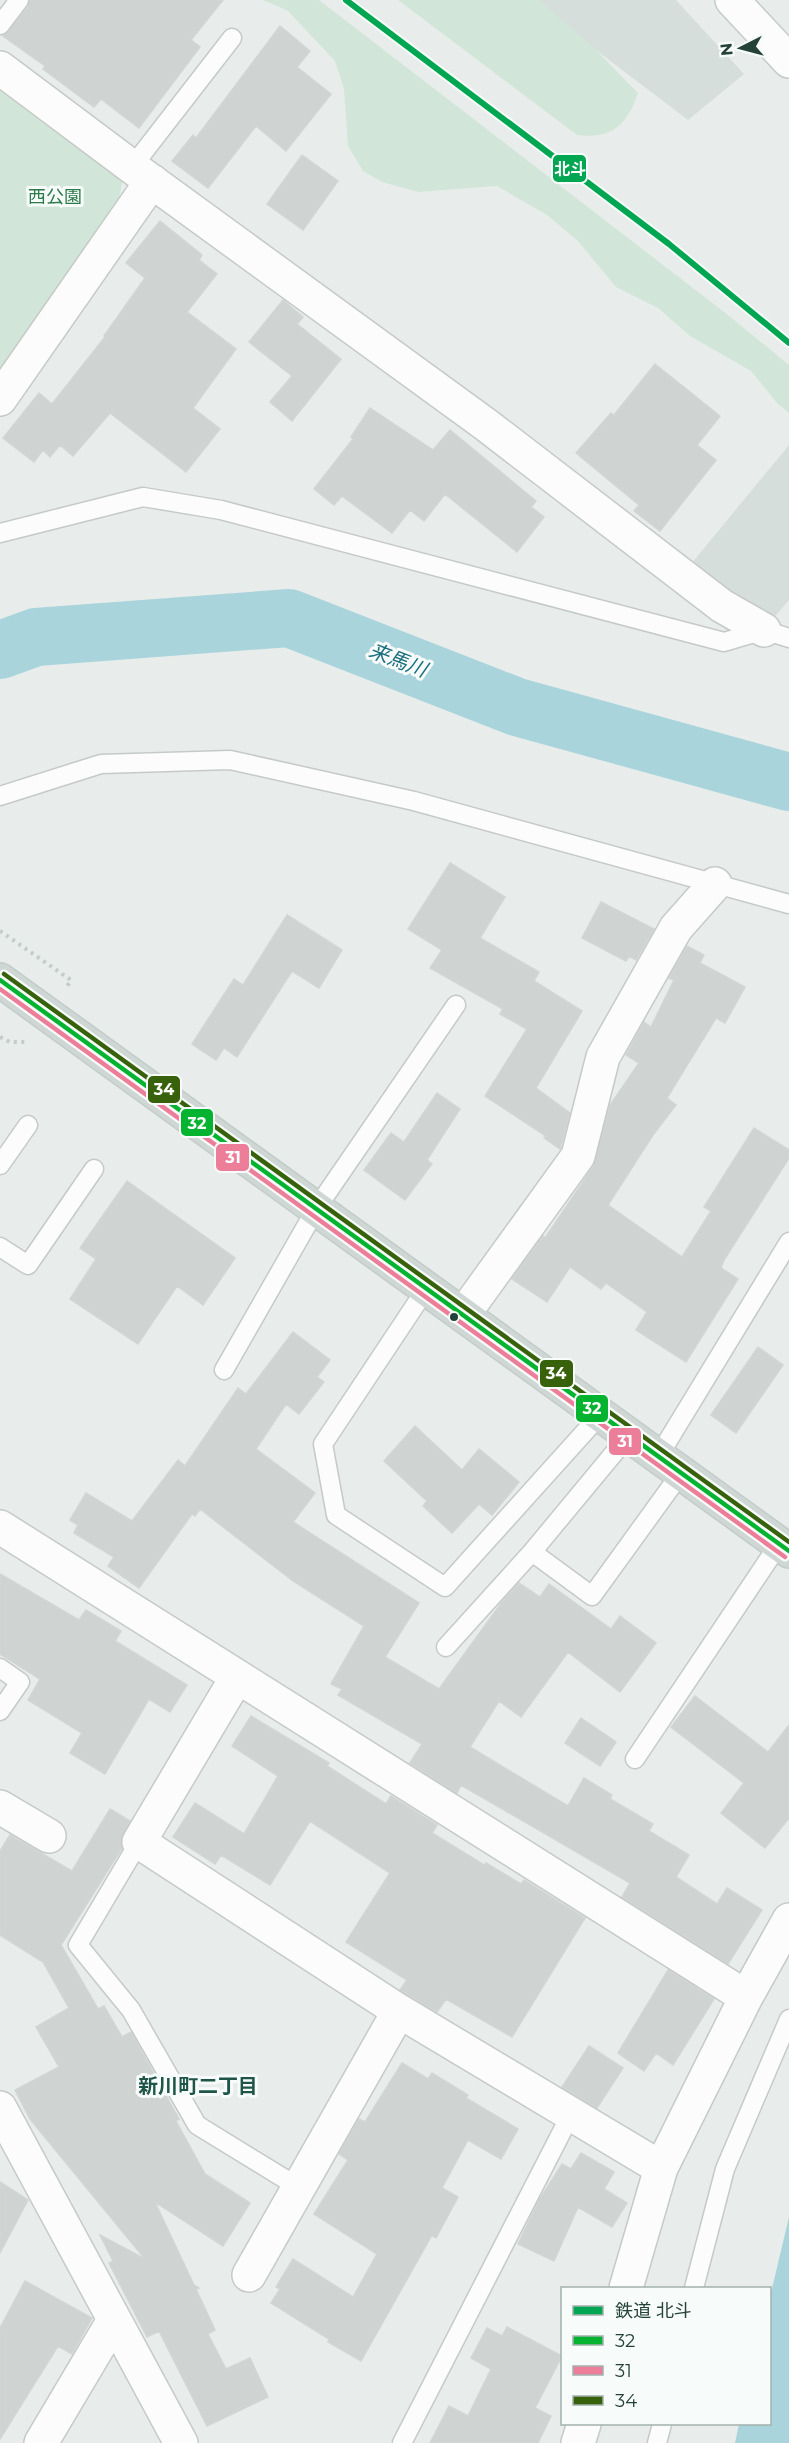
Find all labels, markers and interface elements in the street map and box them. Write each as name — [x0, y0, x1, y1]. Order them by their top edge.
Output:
north arrow — [711, 18, 771, 78]
text: N — [716, 42, 737, 57]
line badge: 北斗 — [552, 154, 587, 183]
text: 北斗 — [554, 160, 586, 179]
park label: 西公園 — [28, 186, 82, 208]
water label: 来馬川 — [366, 638, 432, 683]
line badge: 34 — [147, 1075, 181, 1104]
text: 34 — [153, 1080, 174, 1099]
line badge: 32 — [180, 1108, 214, 1137]
text: 32 — [187, 1114, 206, 1133]
line badge: 31 — [215, 1143, 250, 1172]
text: 31 — [224, 1148, 241, 1167]
unlabelled marker — [448, 1311, 460, 1323]
line badge: 34 — [539, 1359, 574, 1388]
text: 34 — [545, 1364, 566, 1383]
line badge: 32 — [575, 1394, 609, 1423]
text: 32 — [582, 1399, 601, 1418]
line badge: 31 — [608, 1427, 642, 1456]
text: 31 — [616, 1432, 633, 1451]
district label: 新川町二丁目 — [138, 2074, 258, 2098]
legend — [561, 2287, 771, 2425]
text: 鉄道 北斗 — [615, 2300, 692, 2322]
text: 32 — [615, 2330, 635, 2352]
text: 31 — [615, 2360, 632, 2382]
text: 34 — [615, 2390, 637, 2412]

